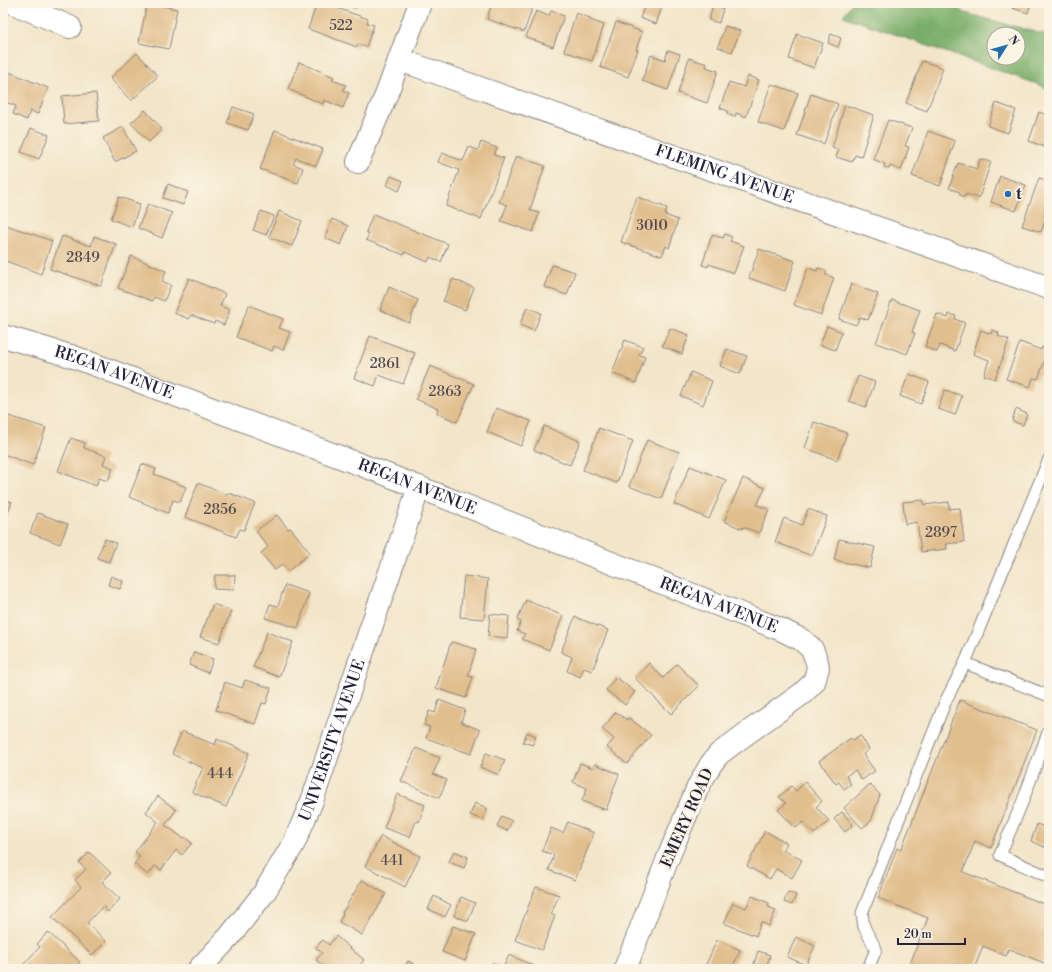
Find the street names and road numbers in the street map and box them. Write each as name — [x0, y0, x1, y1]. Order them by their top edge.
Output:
street label: FLEMING AVENUE — [653, 140, 797, 208]
street label: REGAN AVENUE — [52, 342, 177, 404]
street label: REGAN AVENUE — [355, 455, 480, 519]
street label: REGAN AVENUE — [657, 573, 781, 638]
street label: UNIVERSITY AVENUE — [294, 657, 370, 824]
street label: EMERY ROAD — [656, 765, 718, 871]

